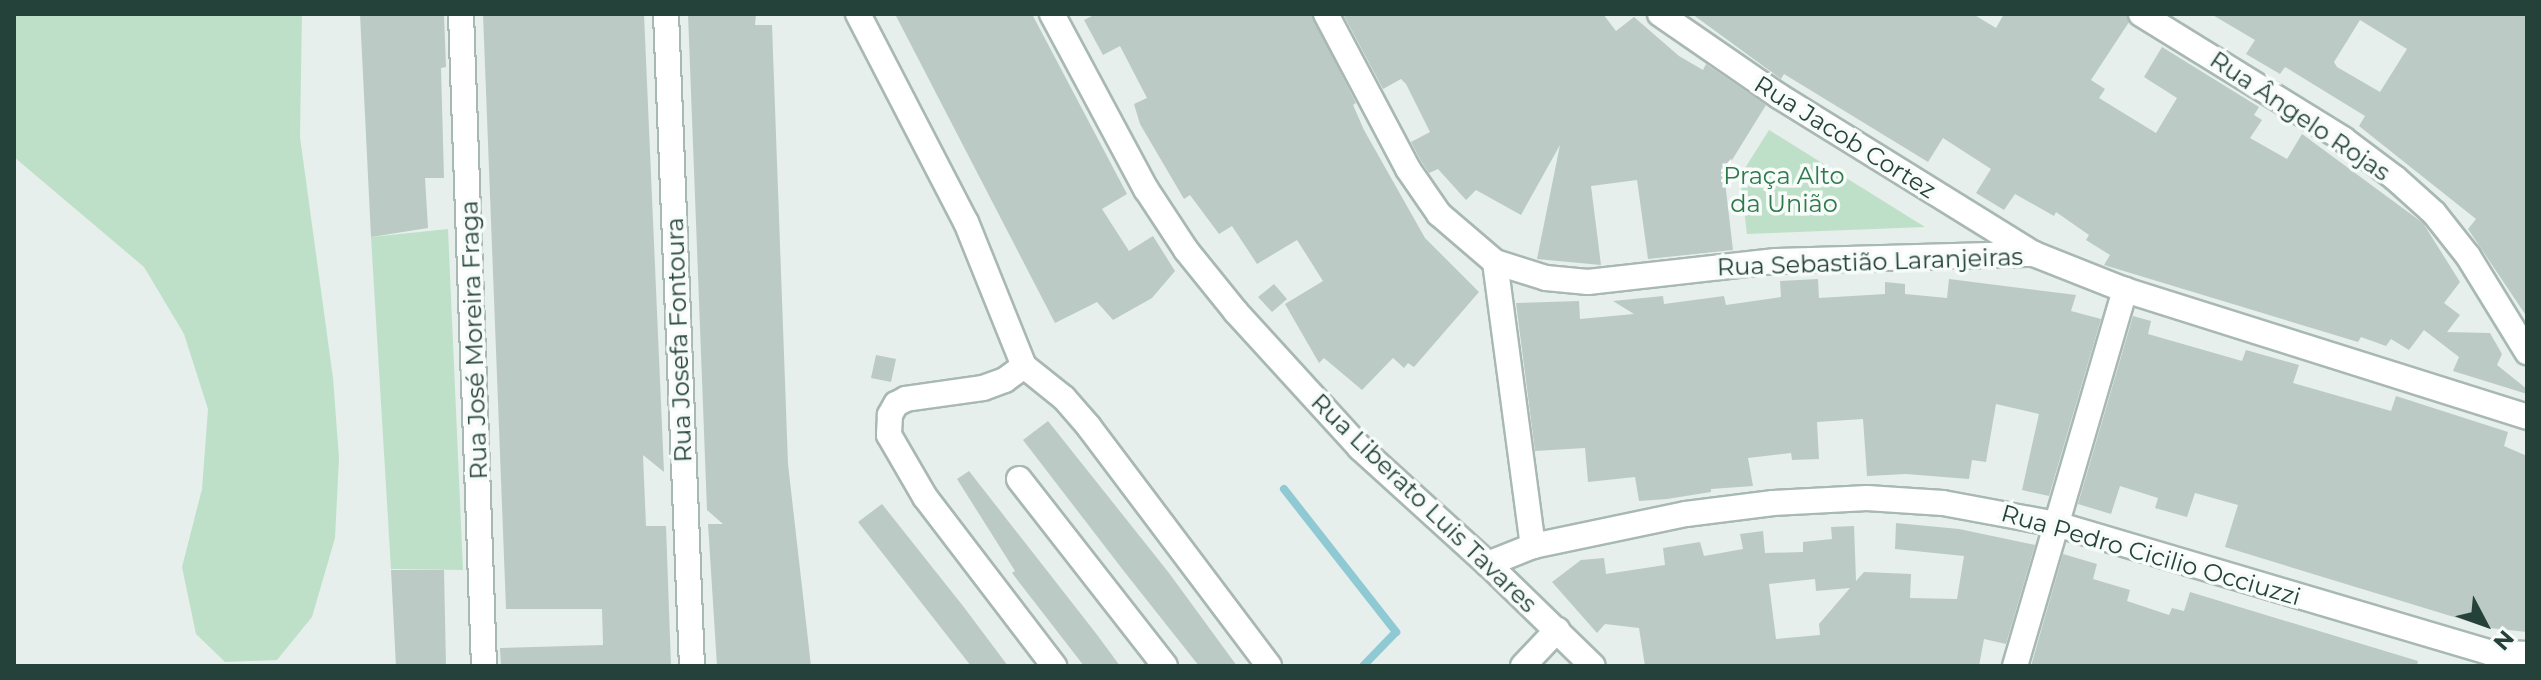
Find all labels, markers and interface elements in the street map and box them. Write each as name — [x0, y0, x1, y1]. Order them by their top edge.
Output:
street label: Rua Ângelo Rojas — [2205, 45, 2395, 187]
street label: Rua Jacob Cortez — [1749, 70, 1941, 204]
park label: Praça Alto da União — [1723, 162, 1845, 218]
street label: Rua José Moreira Fraga — [455, 200, 493, 480]
street label: Rua Josefa Fontoura — [660, 217, 698, 463]
street label: Rua Sebastião Laranjeiras — [1716, 242, 2024, 282]
street label: Rua Liberato Luis Tavares — [1305, 388, 1543, 618]
street label: Rua Pedro Cicilio Occiuzzi — [1998, 498, 2304, 612]
north arrow — [2445, 584, 2525, 664]
text: N — [2487, 625, 2520, 656]

